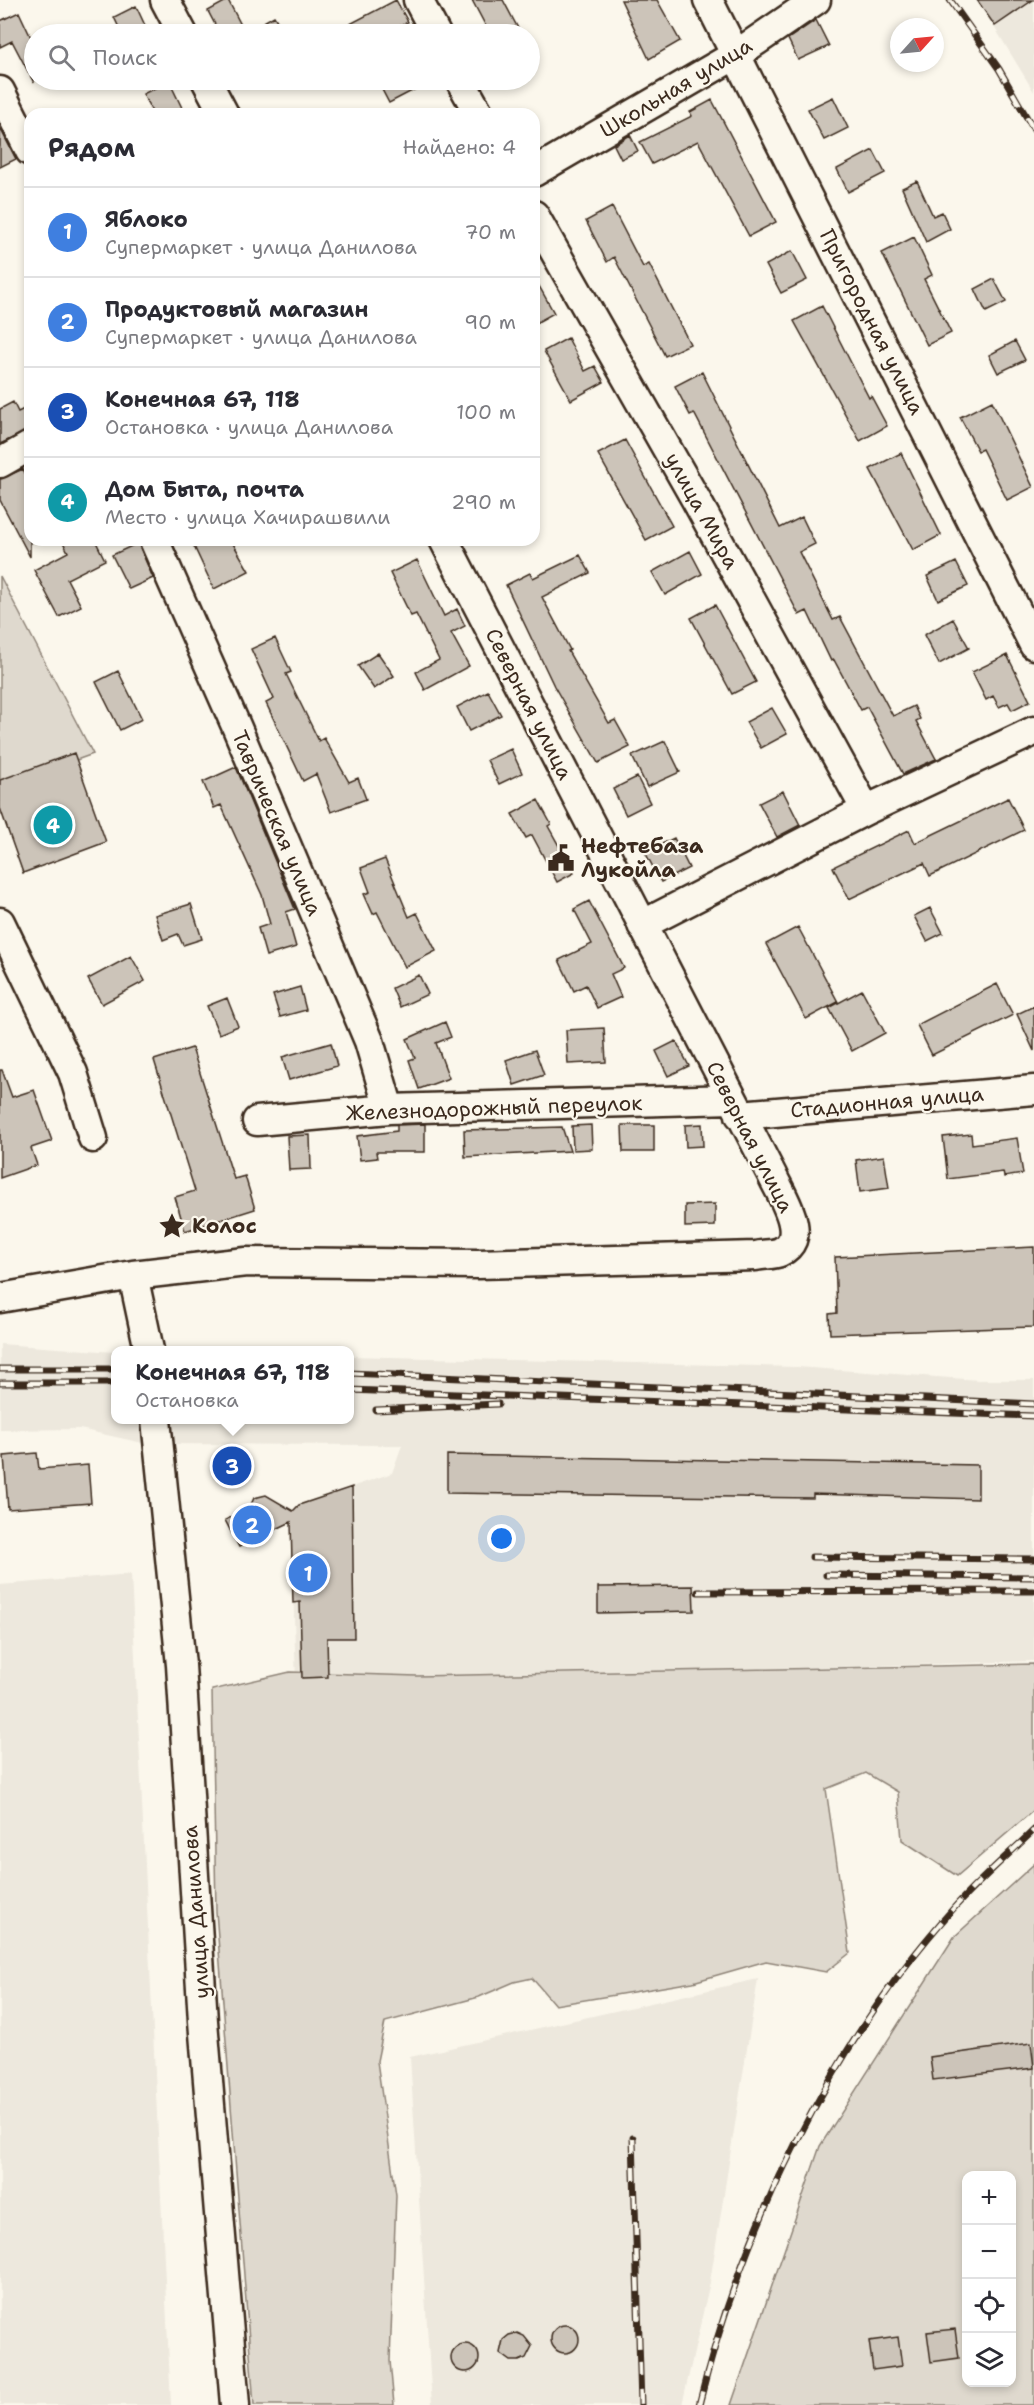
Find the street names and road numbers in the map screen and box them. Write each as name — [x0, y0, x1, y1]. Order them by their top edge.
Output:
street label: Школьная улица — [595, 31, 757, 145]
street label: Пригородная улица — [813, 224, 931, 420]
street label: улица Мира — [658, 448, 746, 574]
street label: Северная улица — [479, 624, 579, 784]
street label: Таврическая улица — [225, 726, 329, 920]
street label: Северная улица — [700, 1057, 800, 1217]
street label: Стадионная улица — [789, 1080, 985, 1124]
street label: Железнодорожный переулок — [345, 1089, 643, 1127]
street label: улица Данилова — [176, 1824, 216, 2000]

